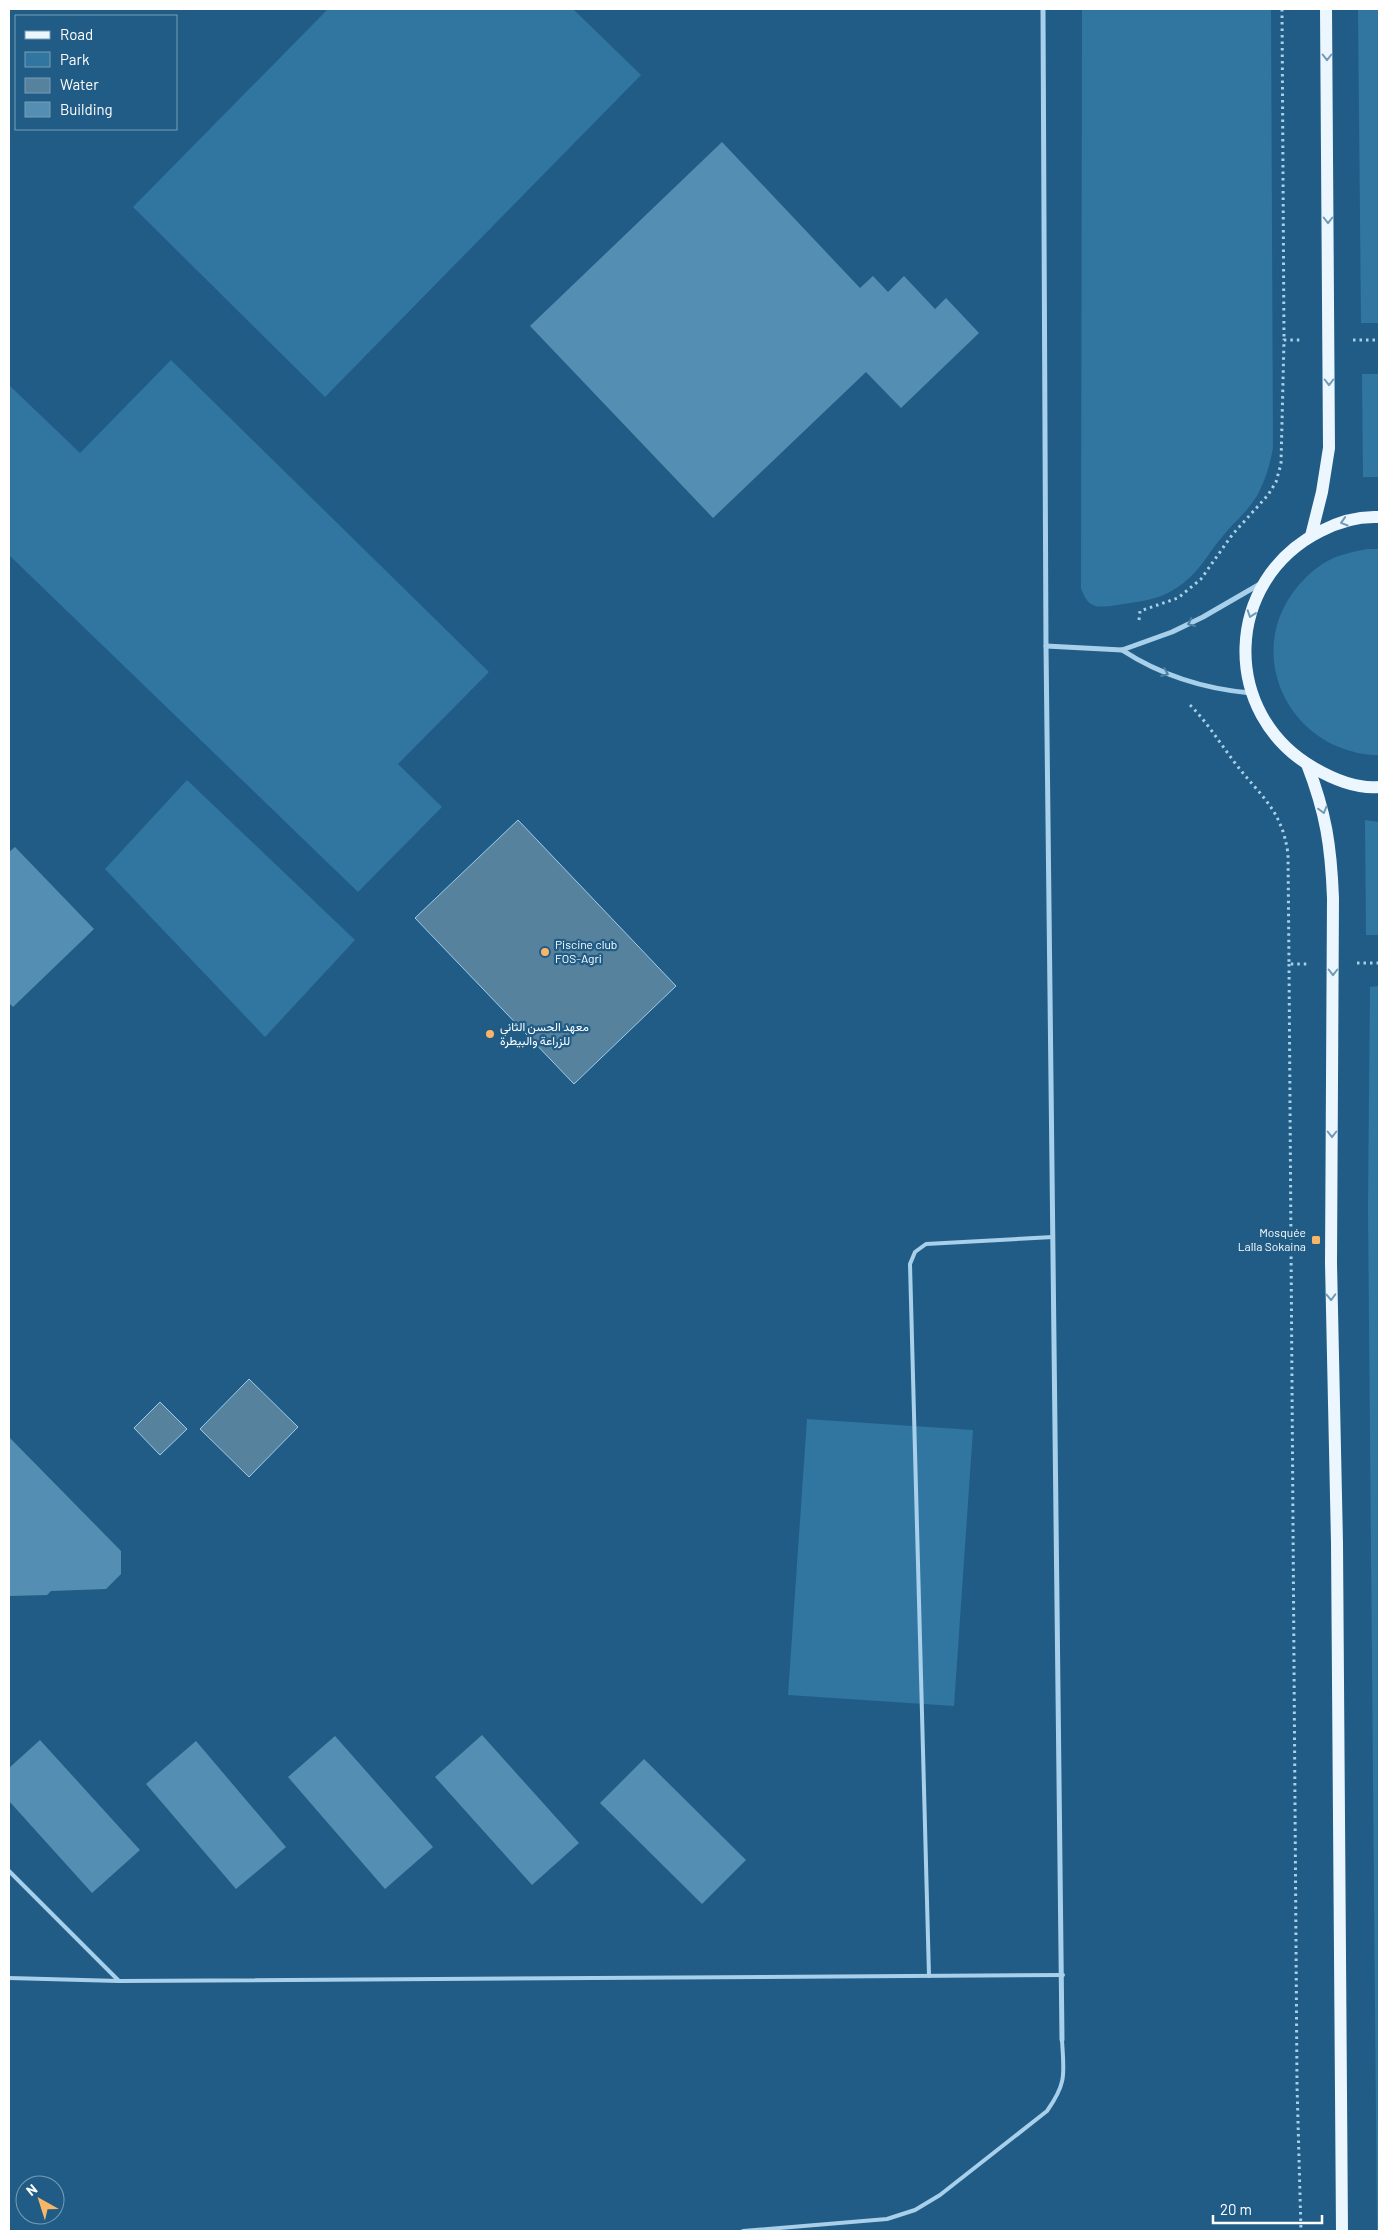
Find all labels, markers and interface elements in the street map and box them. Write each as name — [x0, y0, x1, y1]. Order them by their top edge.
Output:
legend — [15, 15, 178, 130]
text: Road — [60, 25, 93, 43]
text: Park — [60, 50, 90, 68]
one-way arrow — [1322, 54, 1332, 62]
text: Water — [60, 75, 99, 93]
text: Building — [60, 100, 113, 118]
one-way arrow — [1323, 216, 1333, 224]
one-way arrow — [1324, 379, 1334, 387]
one-way arrow — [1340, 516, 1349, 526]
one-way arrow — [1247, 609, 1257, 617]
one-way arrow — [1187, 617, 1196, 628]
one-way arrow — [1160, 667, 1169, 678]
one-way arrow — [1317, 806, 1328, 815]
place label: Piscine club FOS-Agri — [555, 937, 617, 965]
marker: Piscine club FOS-Agri — [539, 946, 551, 958]
one-way arrow — [1328, 968, 1338, 976]
place label: معهد الحسن الثاني للزراعة والبيطرة — [500, 1019, 589, 1049]
marker: معهد الحسن الثاني للزراعة والبيطرة — [484, 1028, 496, 1040]
one-way arrow — [1327, 1131, 1337, 1139]
place label: Mosquée Lalla Sokaina — [1238, 1225, 1306, 1253]
marker: Mosquée Lalla Sokaina — [1310, 1234, 1322, 1246]
one-way arrow — [1326, 1294, 1336, 1301]
north arrow — [15, 2175, 65, 2225]
text: N — [23, 2180, 40, 2199]
scale bar — [1213, 2192, 1322, 2224]
text: 20 m — [1220, 2200, 1252, 2218]

